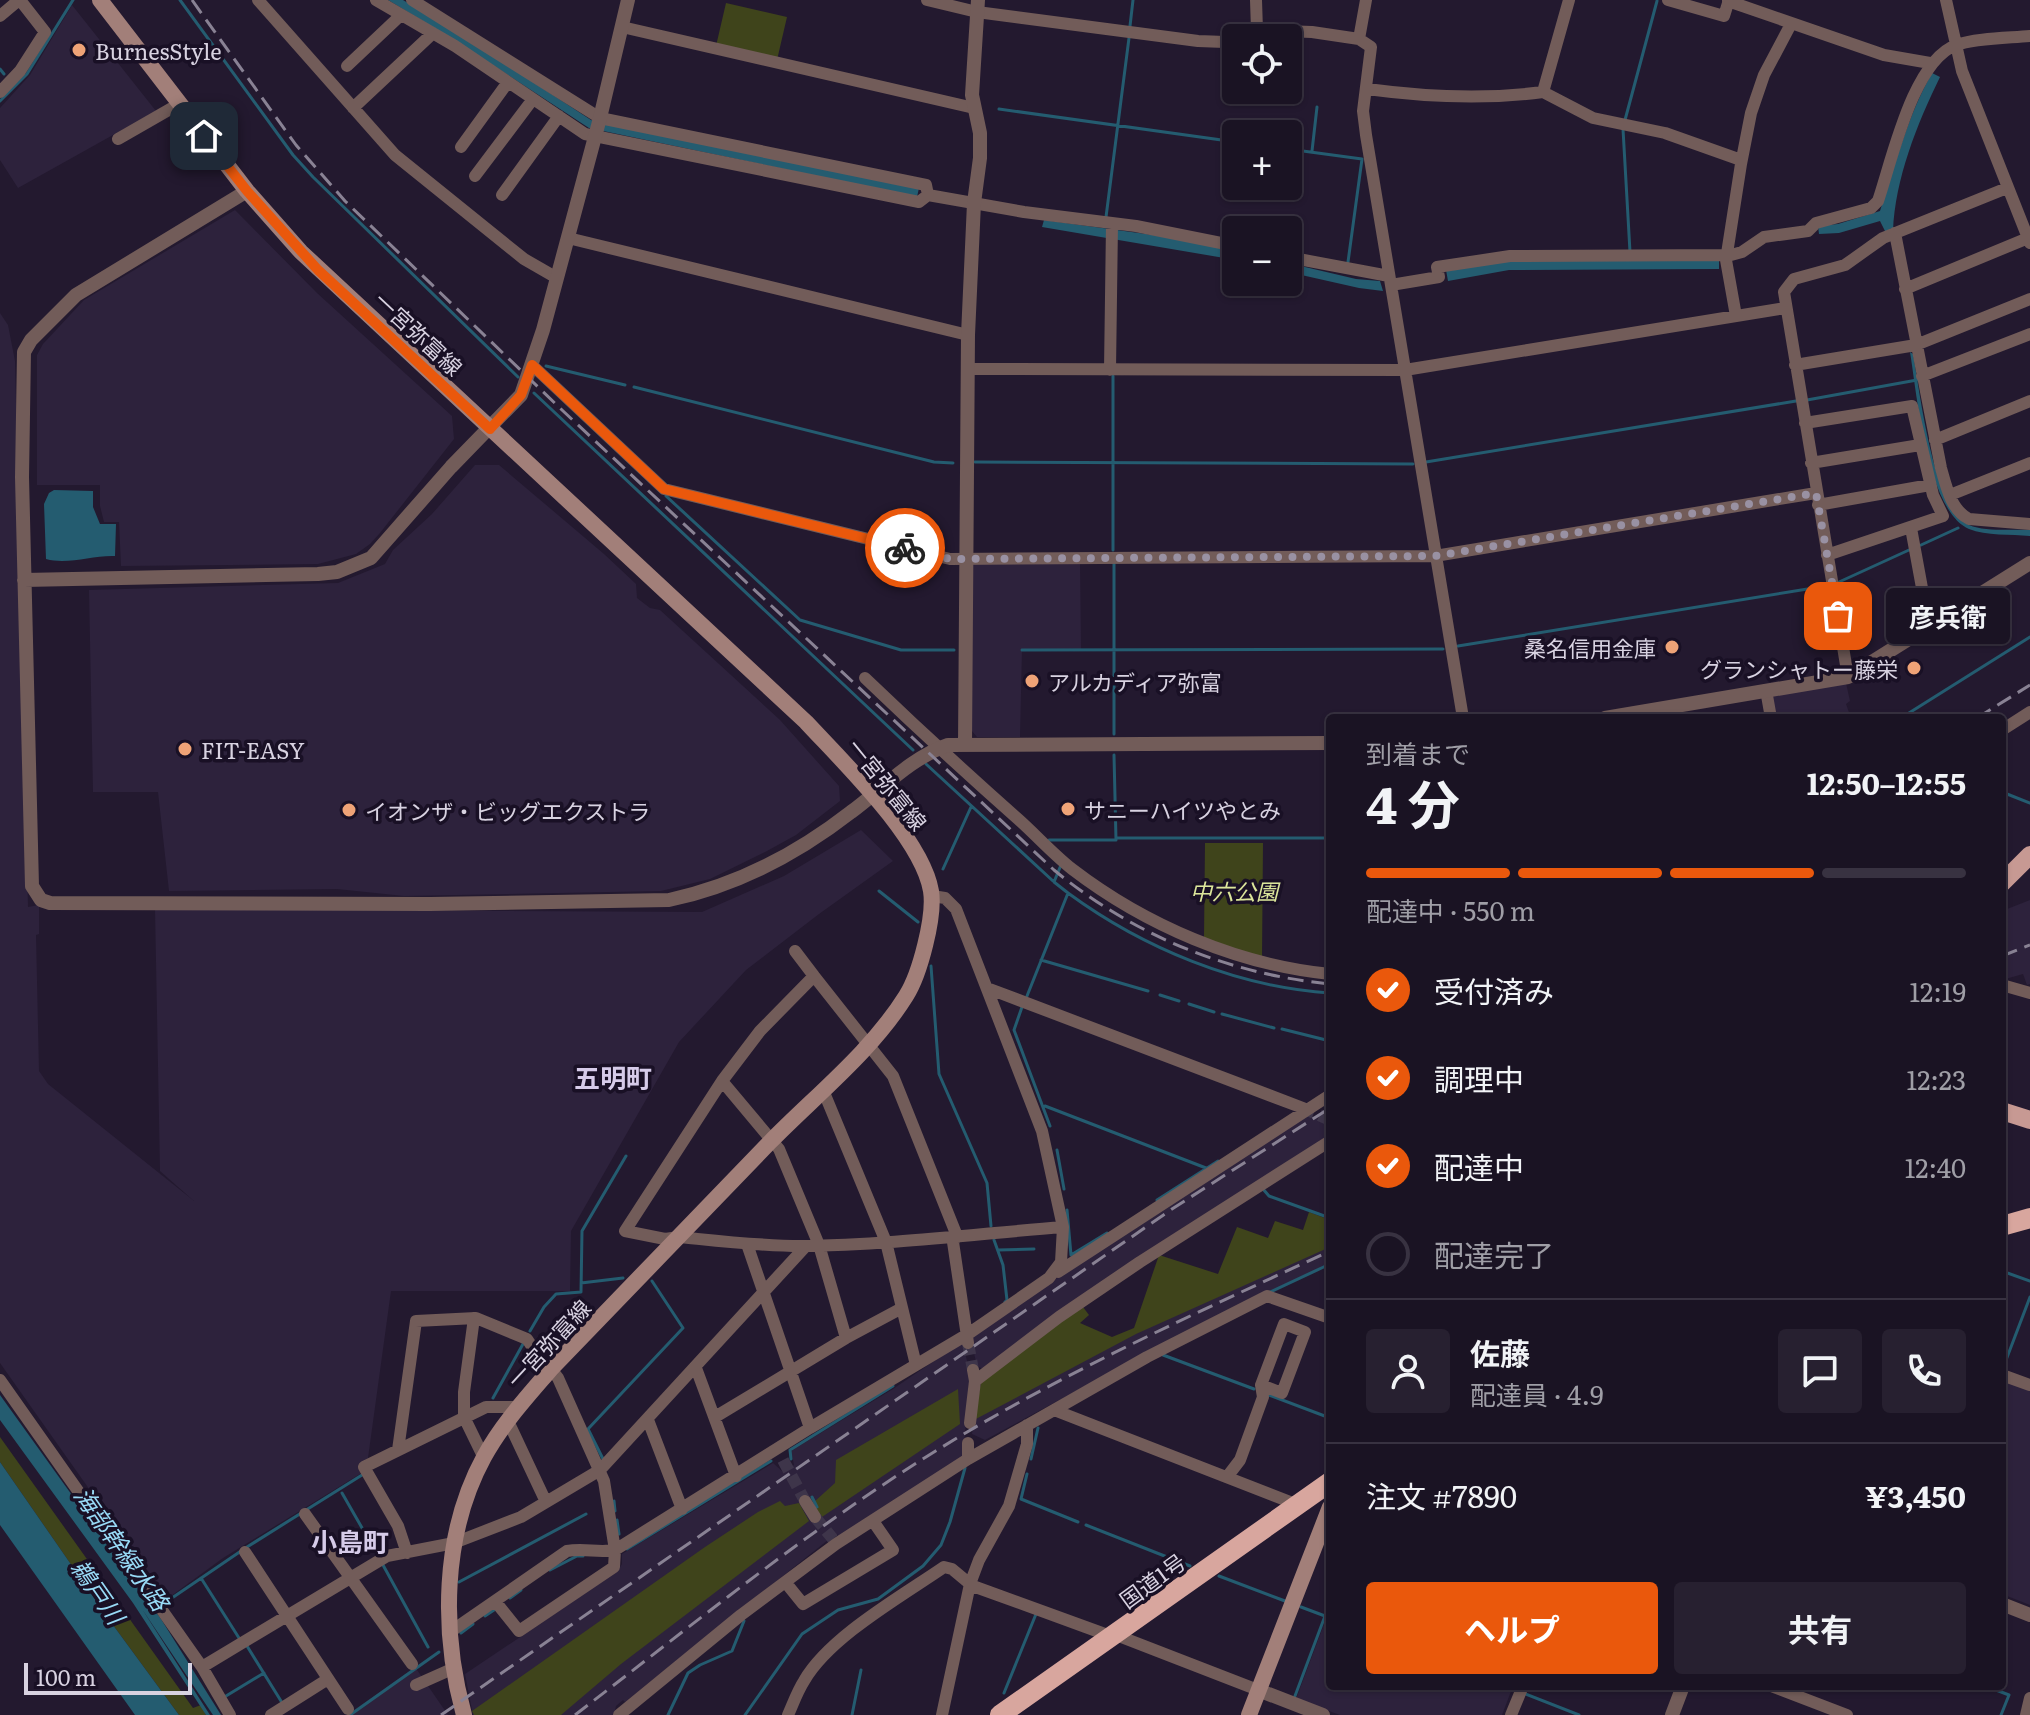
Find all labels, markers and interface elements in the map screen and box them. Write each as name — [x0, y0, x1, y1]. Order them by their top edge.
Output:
map controls — [1222, 24, 1302, 296]
button: locate — [1222, 24, 1302, 104]
place label: BurnesStyle — [95, 34, 222, 67]
marker: BurnesStyle — [70, 41, 88, 59]
pin — [170, 102, 238, 170]
icon: home — [182, 114, 226, 158]
button: + — [1222, 120, 1302, 200]
button: − — [1222, 216, 1302, 296]
street label: 一宮弥富線 — [368, 283, 470, 383]
courier — [865, 508, 945, 588]
icon: bike — [883, 526, 927, 570]
pin — [1804, 582, 1872, 650]
callout: 彦兵衛 — [1886, 588, 2010, 644]
icon: bag — [1816, 594, 1860, 638]
text: 彦兵衛 — [1909, 596, 1987, 635]
place label: 桑名信用金庫 — [1524, 631, 1656, 664]
marker: 桑名信用金庫 — [1663, 638, 1681, 656]
place label: グランシャトー藤栄 — [1700, 652, 1898, 685]
marker: グランシャトー藤栄 — [1905, 659, 1923, 677]
place label: アルカディア弥富 — [1048, 665, 1222, 698]
marker: アルカディア弥富 — [1023, 672, 1041, 690]
street label: 一宮弥富線 — [841, 731, 935, 837]
place label: FIT-EASY — [201, 733, 305, 766]
text: 到着まで — [1366, 733, 1470, 772]
marker: FIT-EASY — [176, 740, 194, 758]
text: 12:50–12:55 — [1807, 760, 1966, 804]
text: 4 分 — [1366, 763, 1460, 840]
place label: サニーハイツやとみ — [1084, 793, 1281, 826]
place label: イオンザ・ビッグエクストラ — [365, 794, 650, 827]
marker: サニーハイツやとみ — [1059, 800, 1077, 818]
marker: イオンザ・ビッグエクストラ — [340, 801, 358, 819]
park label: 中六公園 — [1190, 874, 1281, 907]
text: 配達中 · 550 m — [1366, 890, 1535, 929]
icon: check — [1366, 968, 1410, 1012]
text: 受付済み — [1434, 968, 1554, 1012]
text: 12:19 — [1909, 971, 1966, 1010]
icon: check — [1366, 1056, 1410, 1100]
text: 調理中 — [1434, 1056, 1524, 1100]
district label: 五明町 — [574, 1057, 652, 1096]
text: 12:23 — [1907, 1059, 1966, 1098]
icon: check — [1366, 1144, 1410, 1188]
text: 配達中 — [1434, 1144, 1524, 1188]
text: 12:40 — [1905, 1147, 1966, 1186]
text: 配達完了 — [1434, 1232, 1554, 1276]
street label: 一宮弥富線 — [498, 1292, 598, 1394]
button: person — [1366, 1329, 1450, 1413]
button: chat — [1778, 1329, 1862, 1413]
button: phone — [1882, 1329, 1966, 1413]
text: 佐藤 — [1470, 1330, 1530, 1374]
text: 配達員 · 4.9 — [1470, 1374, 1604, 1413]
text: 注文 #7890 — [1366, 1473, 1517, 1517]
text: ¥3,450 — [1865, 1473, 1966, 1517]
water label: 海部幹線水路 — [67, 1479, 180, 1619]
district label: 小島町 — [311, 1521, 389, 1560]
street label: 国道1号 — [1112, 1545, 1192, 1615]
water label: 鵜戸川 — [64, 1551, 136, 1633]
button: ヘルプ — [1366, 1582, 1658, 1674]
button: 共有 — [1674, 1582, 1966, 1674]
scale bar — [24, 1659, 192, 1695]
text: 100 m — [36, 1660, 96, 1693]

